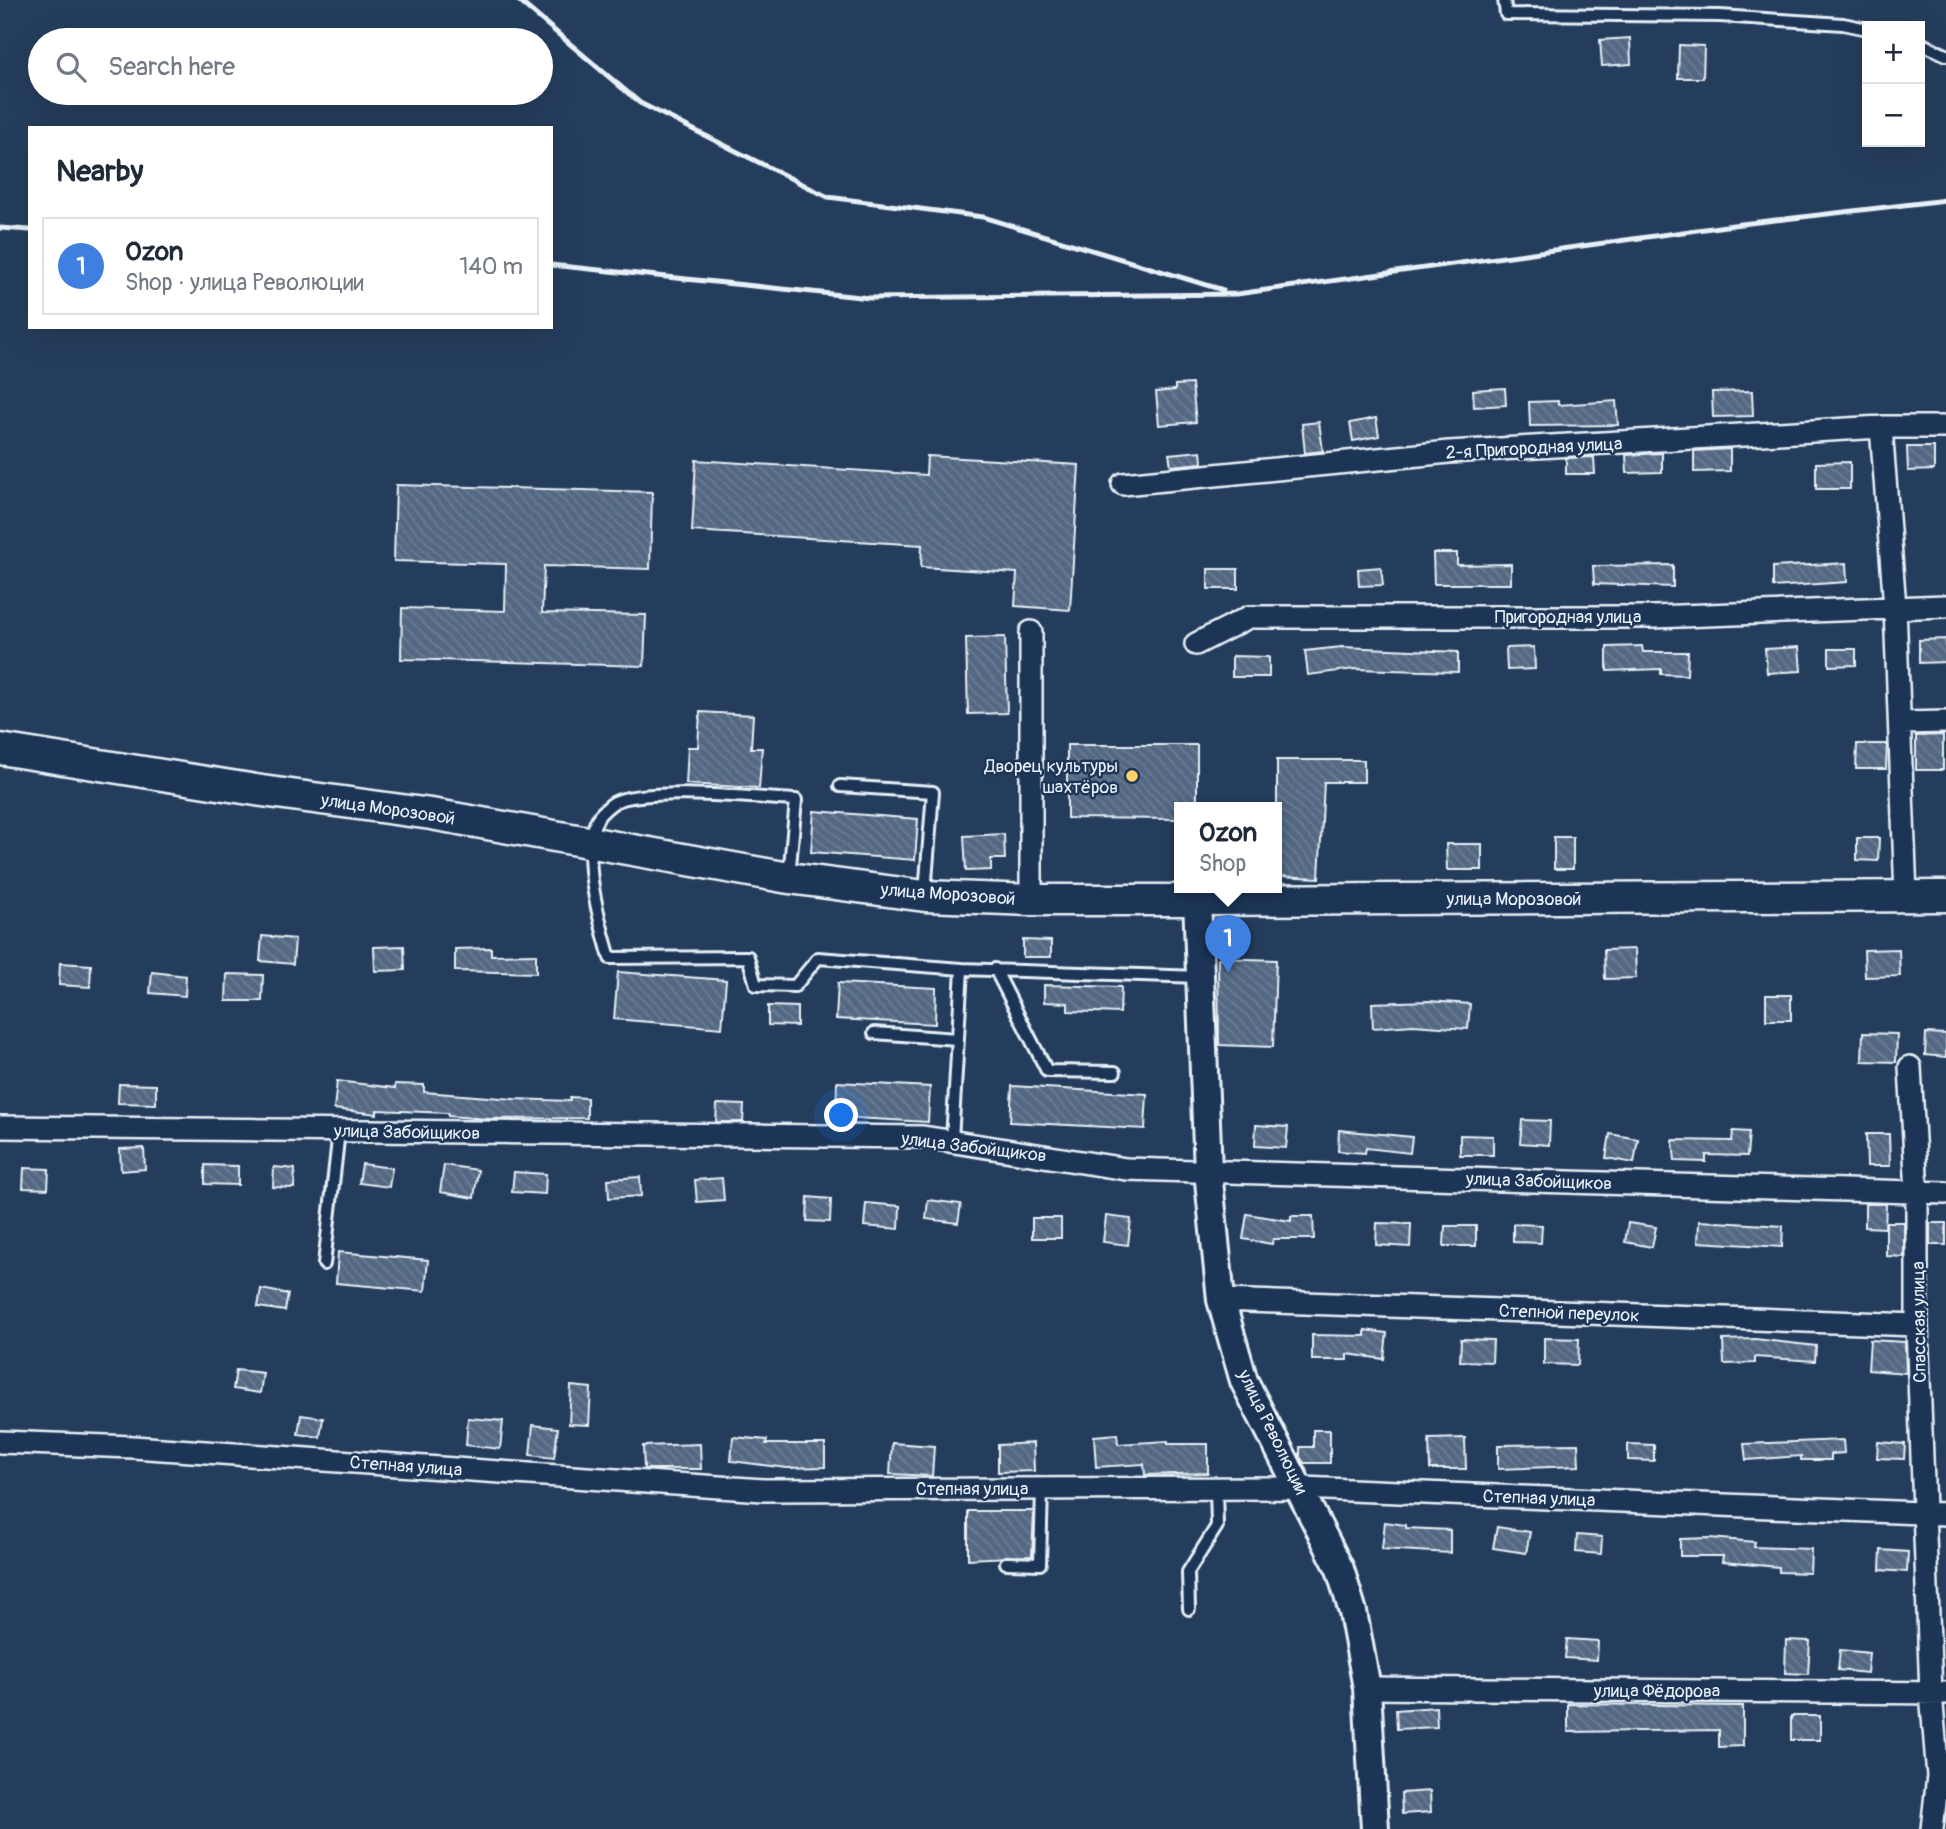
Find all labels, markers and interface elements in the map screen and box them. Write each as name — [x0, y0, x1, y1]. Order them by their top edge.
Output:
map controls — [1862, 21, 1925, 147]
button: + — [1862, 21, 1925, 84]
search box — [28, 28, 553, 105]
icon: search — [52, 48, 90, 86]
text: Search here — [108, 51, 235, 83]
button: − — [1862, 84, 1925, 147]
text: Nearby — [56, 153, 143, 190]
text: Ozon — [125, 236, 183, 268]
text: 1 — [77, 252, 86, 281]
text: 140 m — [460, 252, 523, 281]
text: Shop · улица Революции — [125, 268, 364, 297]
street label: 2-я Пригородная улица — [1445, 432, 1623, 465]
street label: Пригородная улица — [1495, 606, 1641, 629]
place label: Дворец культуры шахтёров — [984, 755, 1118, 799]
marker: Дворец культуры шахтёров — [1124, 768, 1140, 784]
street label: улица Морозовой — [318, 789, 456, 830]
popup — [1174, 802, 1282, 893]
text: Ozon — [1199, 817, 1257, 849]
text: Shop — [1199, 849, 1246, 878]
street label: улица Морозовой — [879, 878, 1016, 911]
street label: улица Морозовой — [1445, 888, 1582, 911]
pin: 1 — [1205, 915, 1251, 973]
your location — [824, 1098, 858, 1132]
street label: улица Забойщиков — [333, 1120, 480, 1145]
street label: улица Забойщиков — [899, 1127, 1048, 1168]
street label: улица Забойщиков — [1464, 1167, 1613, 1196]
street label: Спасская улица — [1907, 1261, 1932, 1383]
street label: Степной переулок — [1498, 1300, 1640, 1327]
street label: улица Революции — [1232, 1365, 1313, 1498]
street label: Степная улица — [349, 1451, 463, 1482]
street label: Степная улица — [916, 1478, 1028, 1501]
street label: Степная улица — [1482, 1485, 1596, 1512]
street label: улица Фёдорова — [1593, 1680, 1720, 1703]

